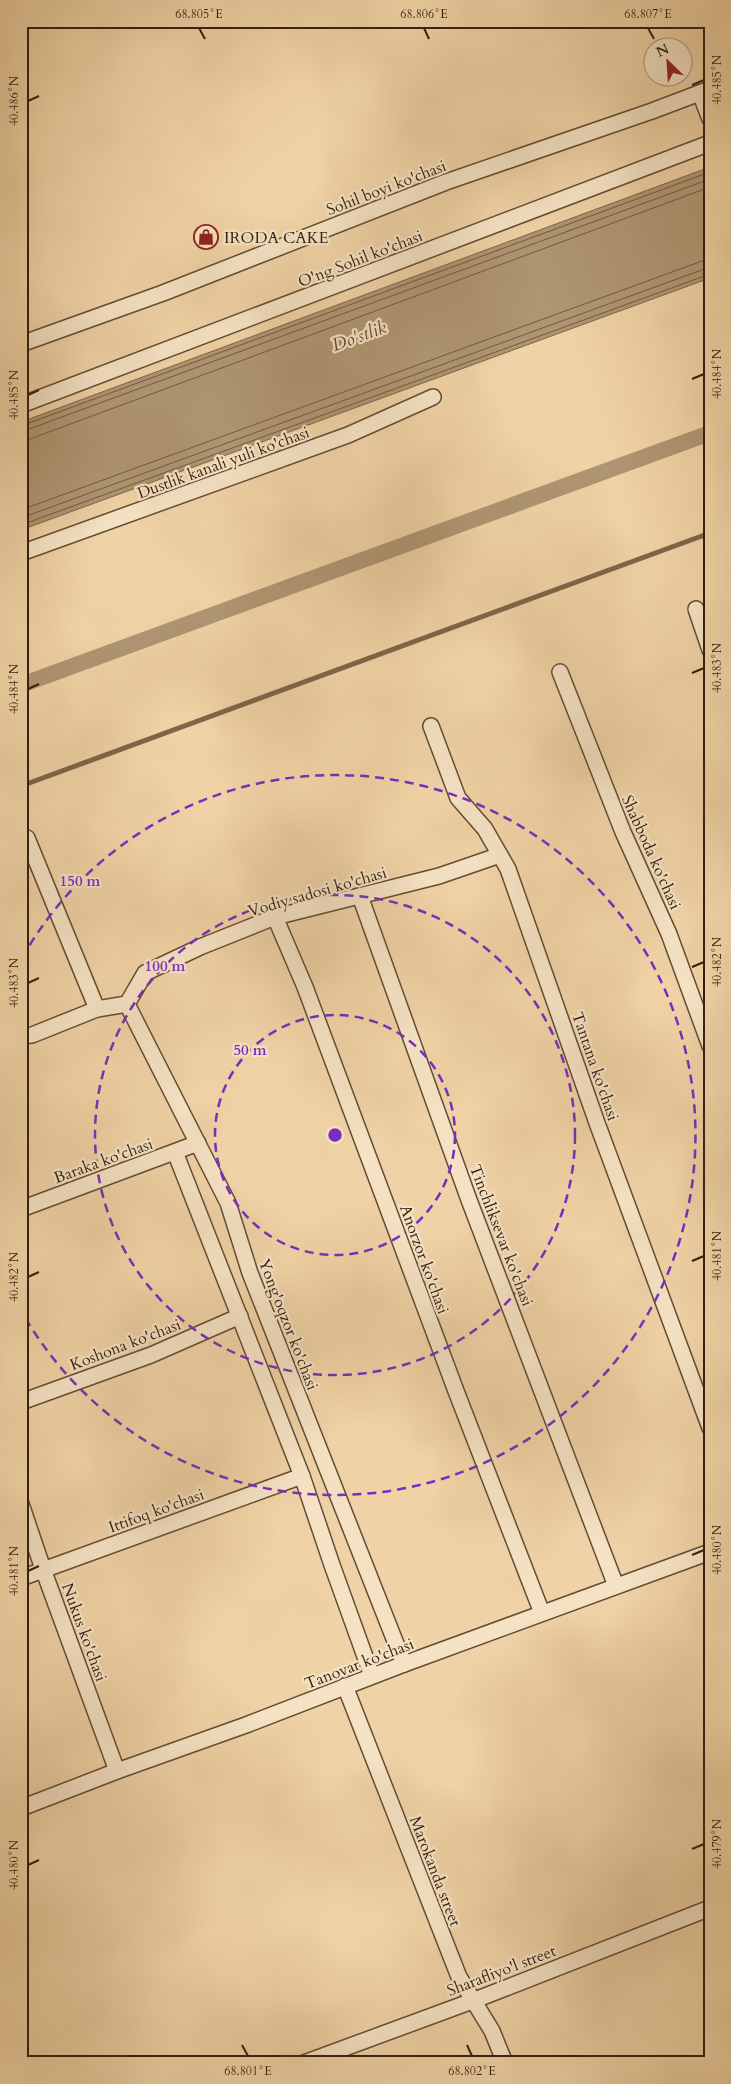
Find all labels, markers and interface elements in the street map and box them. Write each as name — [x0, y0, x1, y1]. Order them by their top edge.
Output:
text: 68.805°E — [175, 6, 223, 22]
text: 68.806°E — [400, 6, 448, 22]
text: 68.807°E — [624, 6, 672, 22]
north arrow — [644, 38, 694, 88]
text: N — [653, 39, 672, 62]
text: 40.485°N — [709, 54, 725, 105]
text: 40.486°N — [6, 75, 22, 126]
street label: Sohil boyi ko'chasi — [323, 155, 450, 221]
shop icon: IRODA CAKE — [193, 224, 219, 250]
street label: O'ng Sohil ko'chasi — [295, 225, 426, 293]
place label: IRODA CAKE — [224, 227, 329, 249]
water label: Do'stlik — [328, 315, 390, 358]
text: 40.484°N — [709, 348, 725, 399]
text: 40.485°N — [6, 369, 22, 420]
street label: Dustlik kanali yuli ko'chasi — [134, 421, 313, 504]
text: 40.483°N — [709, 642, 725, 693]
text: 40.484°N — [6, 663, 22, 714]
street label: Shabboda ko'chasi — [616, 792, 686, 913]
street label: Vodiy sadosi ko'chasi — [245, 861, 390, 922]
text: 150 m — [60, 871, 101, 891]
text: 40.482°N — [709, 936, 725, 987]
text: 100 m — [145, 956, 186, 976]
text: 40.483°N — [6, 957, 22, 1008]
street label: Tantana ko'chasi — [566, 1009, 624, 1124]
text: 50 m — [233, 1040, 267, 1060]
centre of rings — [326, 1126, 344, 1144]
street label: Baraka ko'chasi — [51, 1133, 156, 1189]
street label: Tinchliksevar ko'chasi — [464, 1161, 538, 1310]
street label: Anorzor ko'chasi — [394, 1202, 454, 1317]
text: 40.481°N — [709, 1230, 725, 1281]
text: 40.482°N — [6, 1251, 22, 1302]
street label: Yong'oqzor ko'chasi — [253, 1255, 323, 1394]
street label: Koshona ko'chasi — [67, 1313, 185, 1376]
street label: Ittifoq ko'chasi — [106, 1483, 208, 1538]
text: 40.480°N — [709, 1524, 725, 1575]
text: 40.481°N — [6, 1545, 22, 1596]
street label: Nukus ko'chasi — [56, 1580, 112, 1685]
street label: Tanovar ko'chasi — [302, 1633, 418, 1695]
street label: Marokanda street — [404, 1813, 466, 1930]
text: 40.479°N — [709, 1818, 725, 1869]
text: 40.480°N — [6, 1839, 22, 1890]
street label: Sharafliyo'l street — [444, 1940, 559, 2002]
text: 68.801°E — [224, 2063, 272, 2079]
text: 68.802°E — [448, 2063, 496, 2079]

